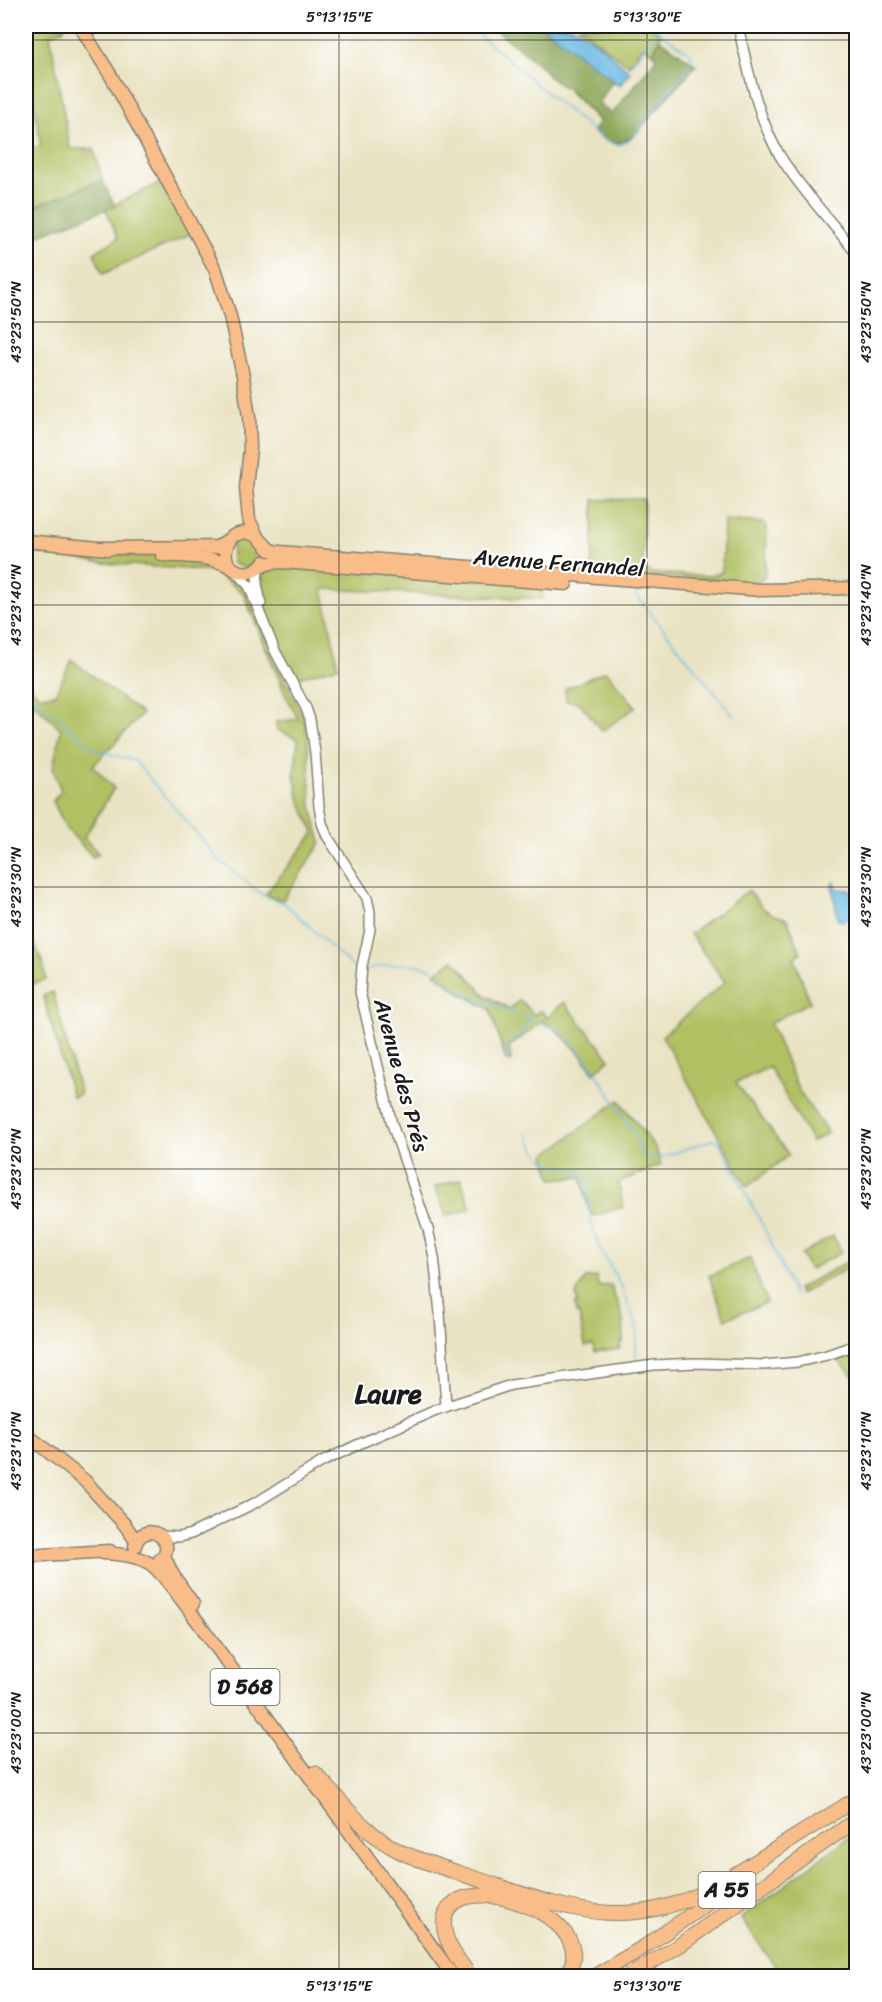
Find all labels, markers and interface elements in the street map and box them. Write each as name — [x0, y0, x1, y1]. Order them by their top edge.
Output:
text: 5°13'15"E — [306, 4, 374, 30]
text: 5°13'30"E — [613, 4, 683, 30]
text: 43°23'50"N — [3, 281, 29, 363]
text: 43°23'50"N — [853, 281, 879, 363]
street label: Avenue Fernandel — [471, 537, 647, 588]
text: 43°23'40"N — [3, 563, 29, 646]
text: 43°23'40"N — [853, 563, 879, 646]
text: 43°23'30"N — [3, 846, 29, 927]
text: 43°23'30"N — [853, 846, 879, 927]
street label: Avenue des Prés — [362, 993, 441, 1156]
text: 43°23'20"N — [3, 1128, 29, 1210]
text: 43°23'20"N — [853, 1128, 879, 1210]
district label: Laure — [355, 1369, 422, 1418]
text: 43°23'10"N — [3, 1411, 29, 1491]
text: 43°23'10"N — [853, 1411, 879, 1491]
road number: D 568 — [210, 1669, 280, 1705]
text: 43°23'00"N — [3, 1691, 29, 1774]
text: 43°23'00"N — [853, 1691, 879, 1774]
road number: A 55 — [698, 1872, 756, 1908]
text: 5°13'15"E — [306, 1973, 374, 1999]
text: 5°13'30"E — [613, 1973, 683, 1999]

